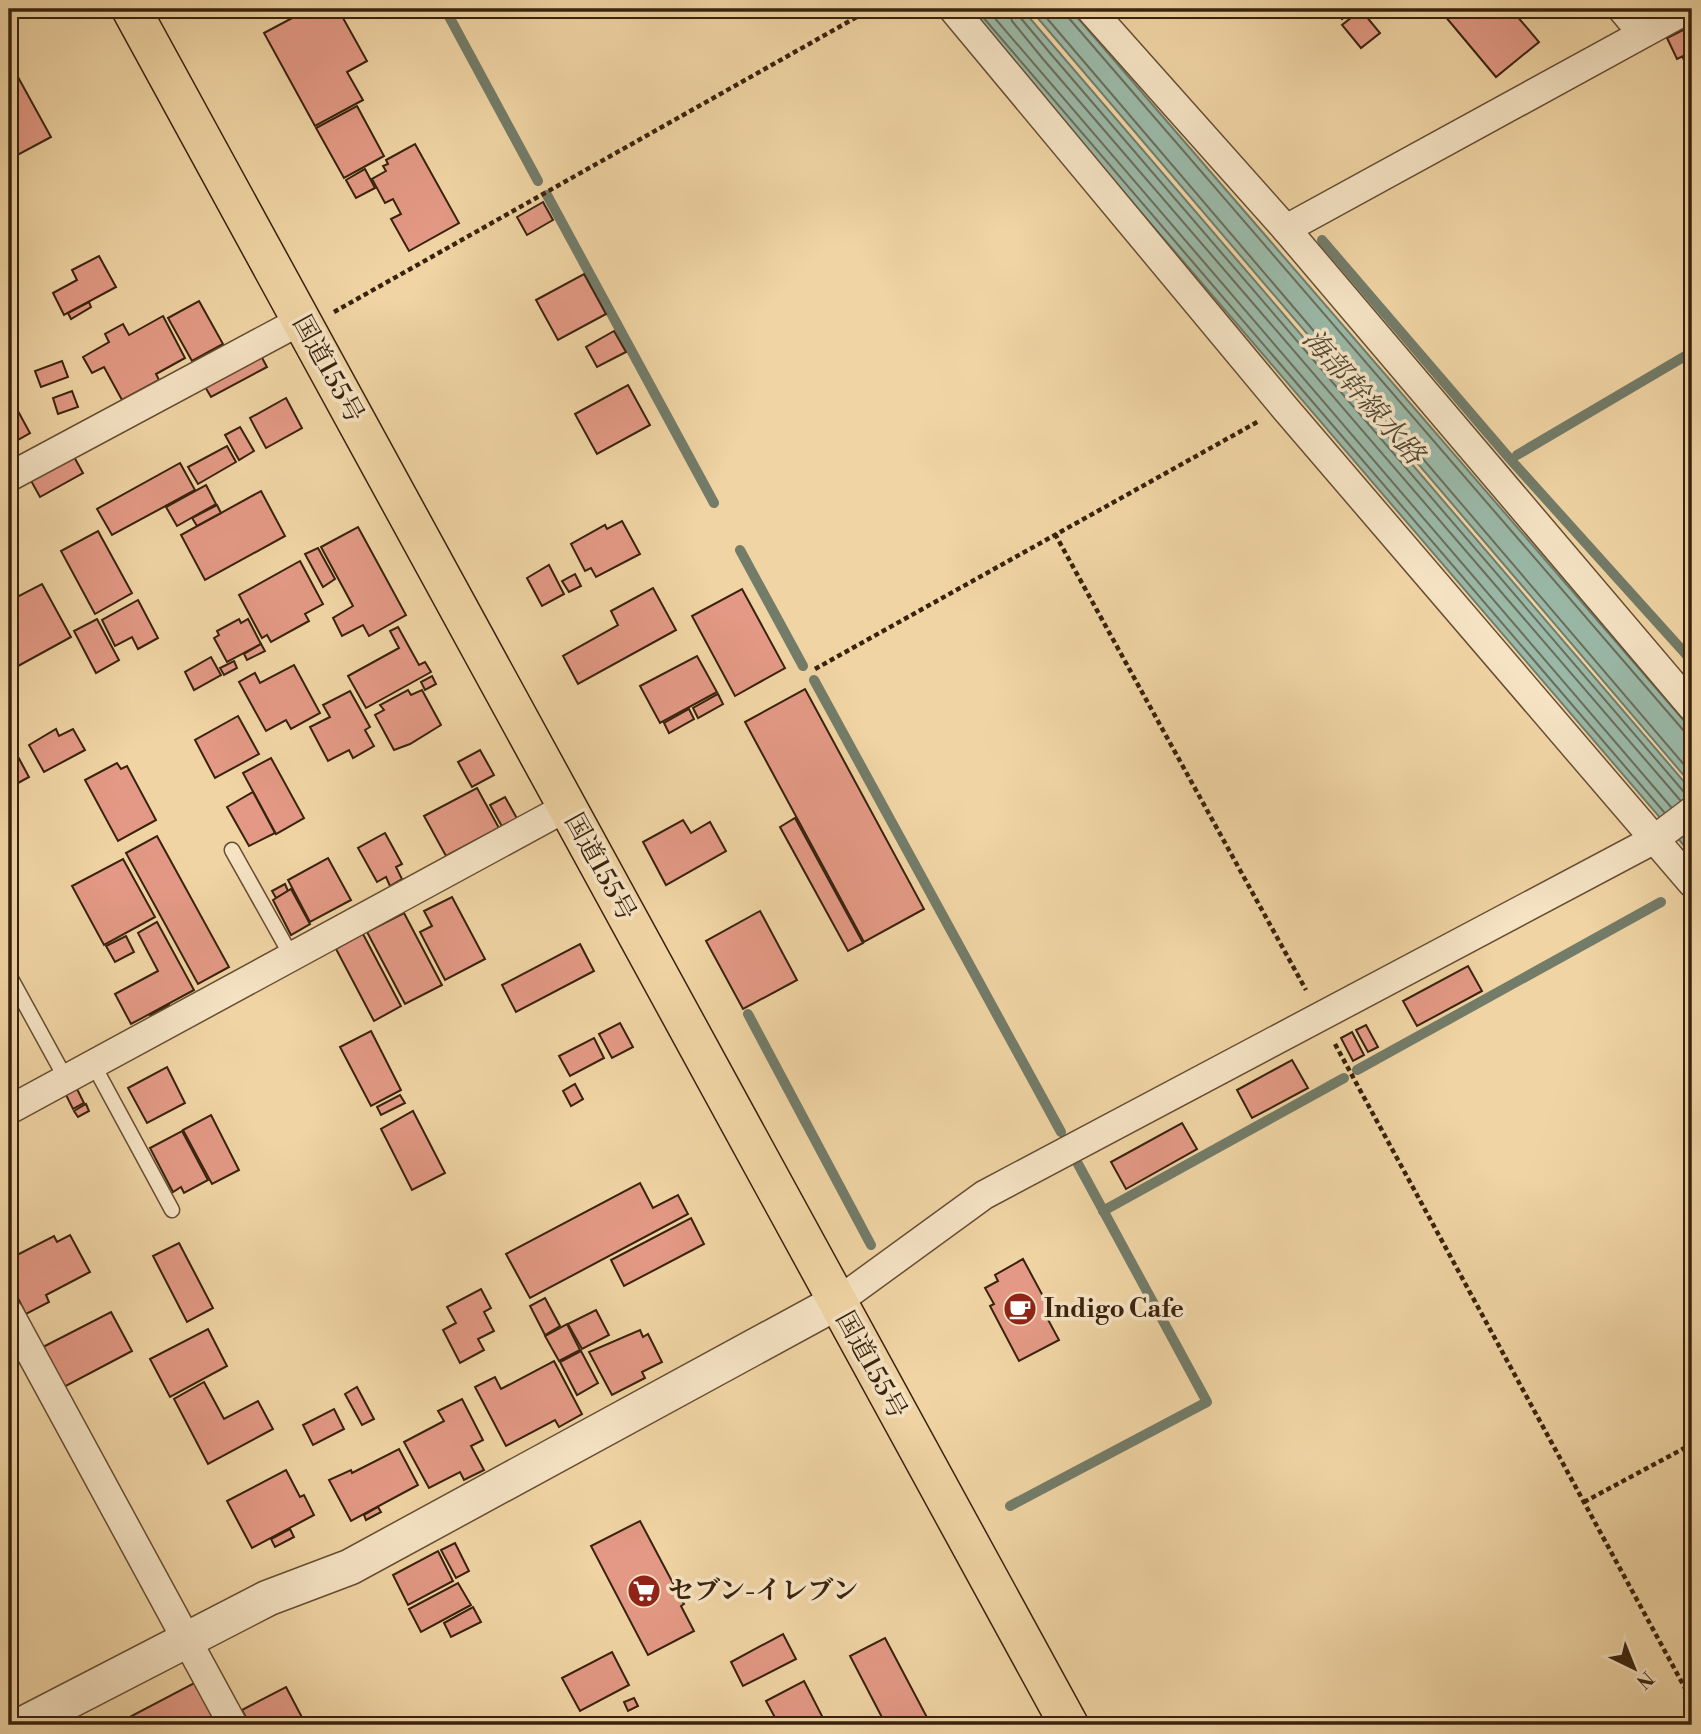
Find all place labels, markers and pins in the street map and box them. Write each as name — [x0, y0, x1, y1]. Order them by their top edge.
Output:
cafe icon: Indigo Cafe — [1001, 1290, 1039, 1328]
place label: Indigo Cafe — [1044, 1293, 1184, 1325]
supermarket icon: セブン-イレブン — [625, 1572, 663, 1610]
place label: セブン-イレブン — [668, 1575, 858, 1607]

